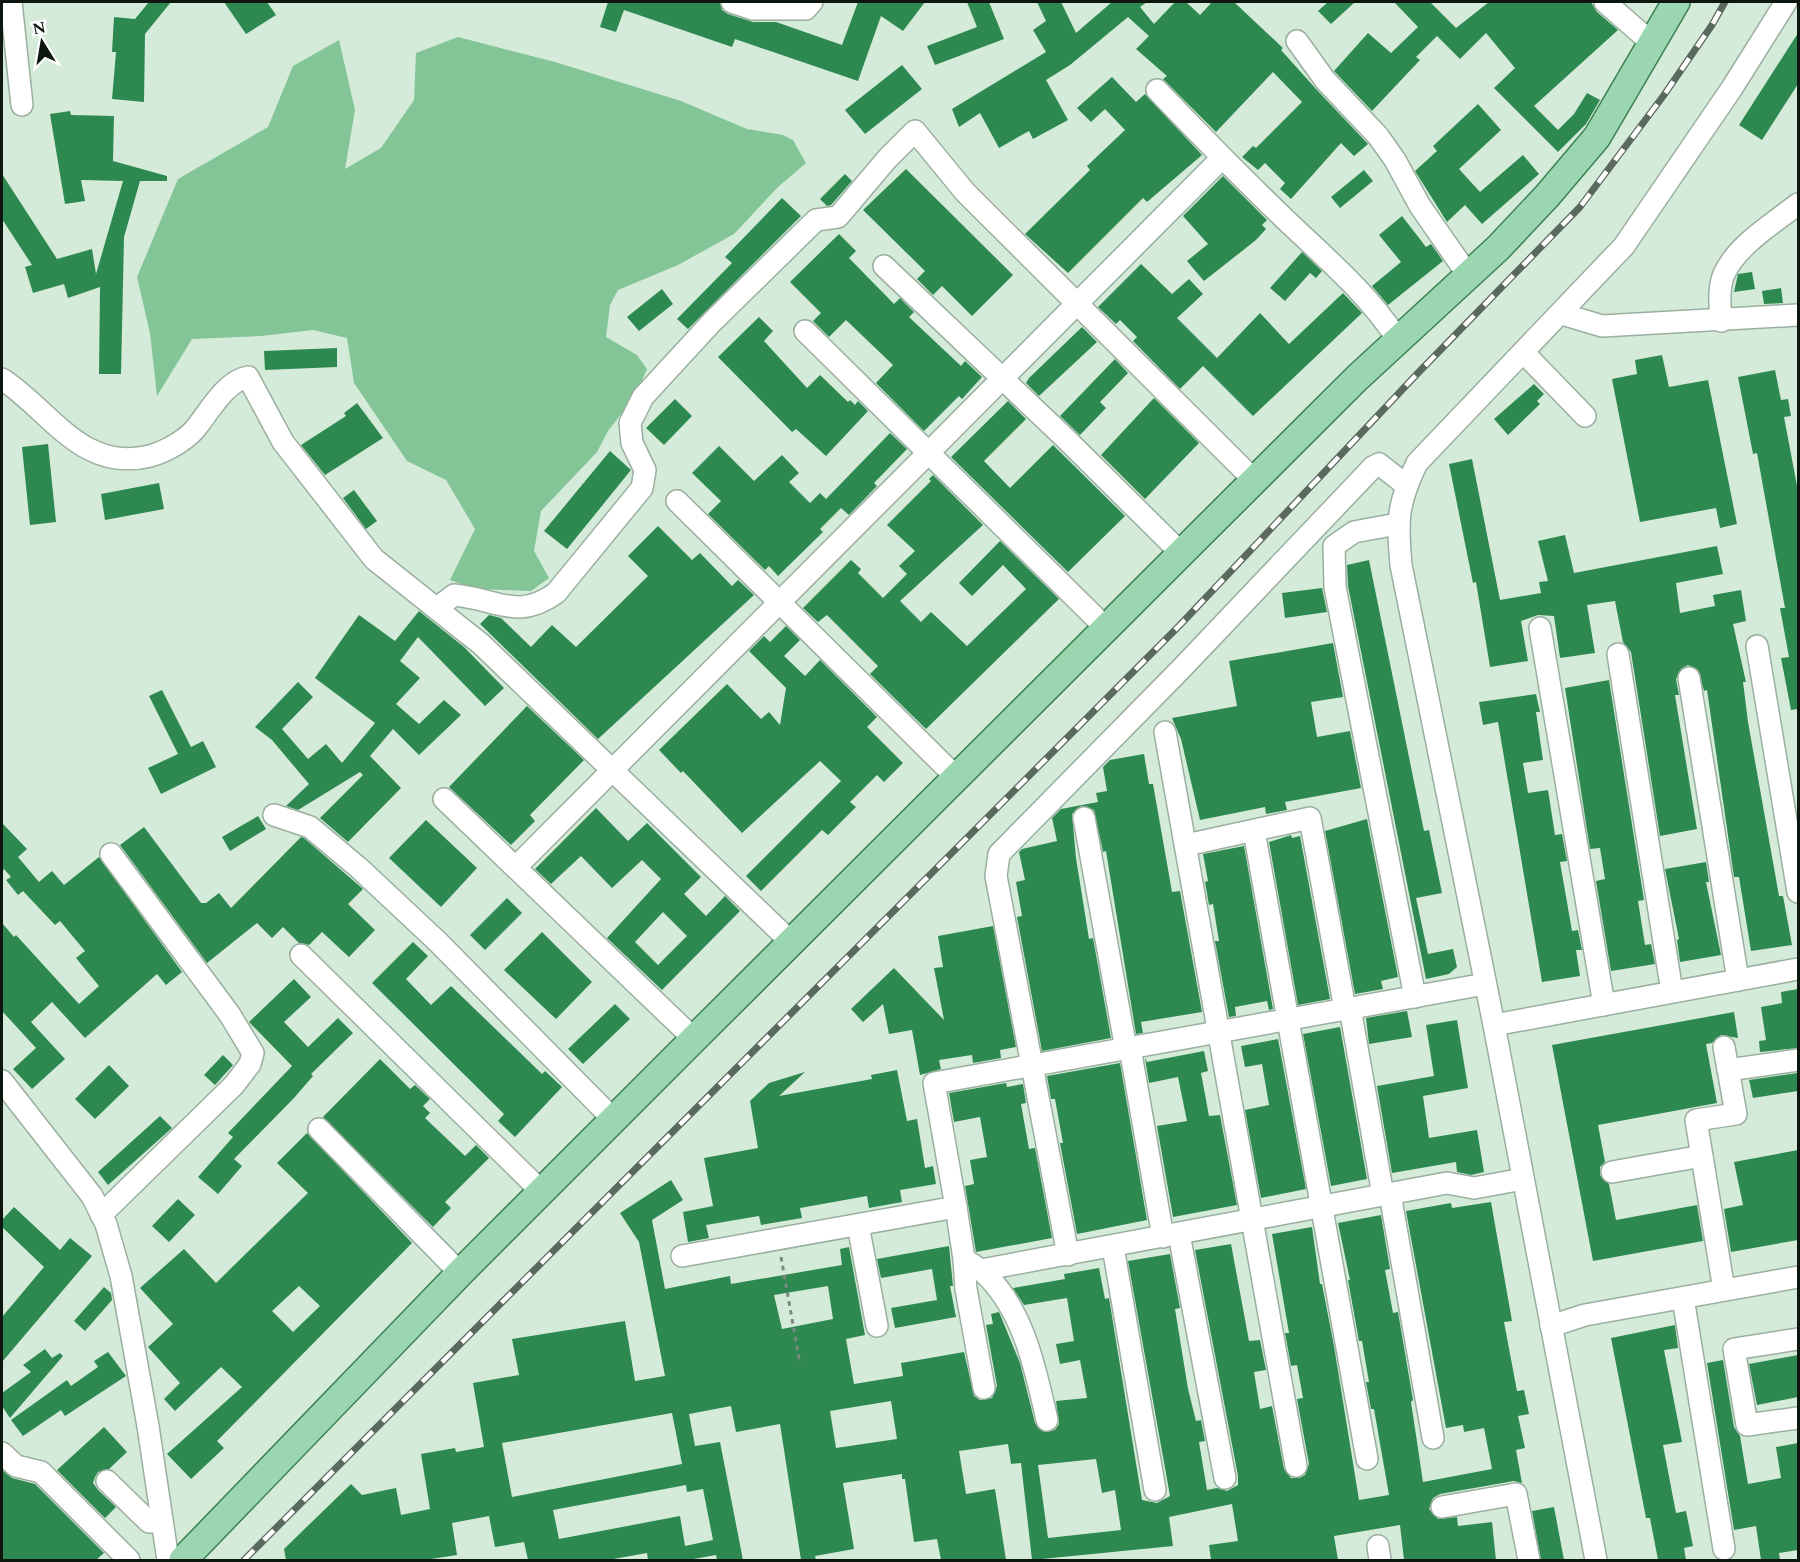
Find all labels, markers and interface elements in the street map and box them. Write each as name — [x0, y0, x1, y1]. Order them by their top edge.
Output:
north arrow — [12, 12, 72, 72]
text: N — [31, 15, 48, 41]

